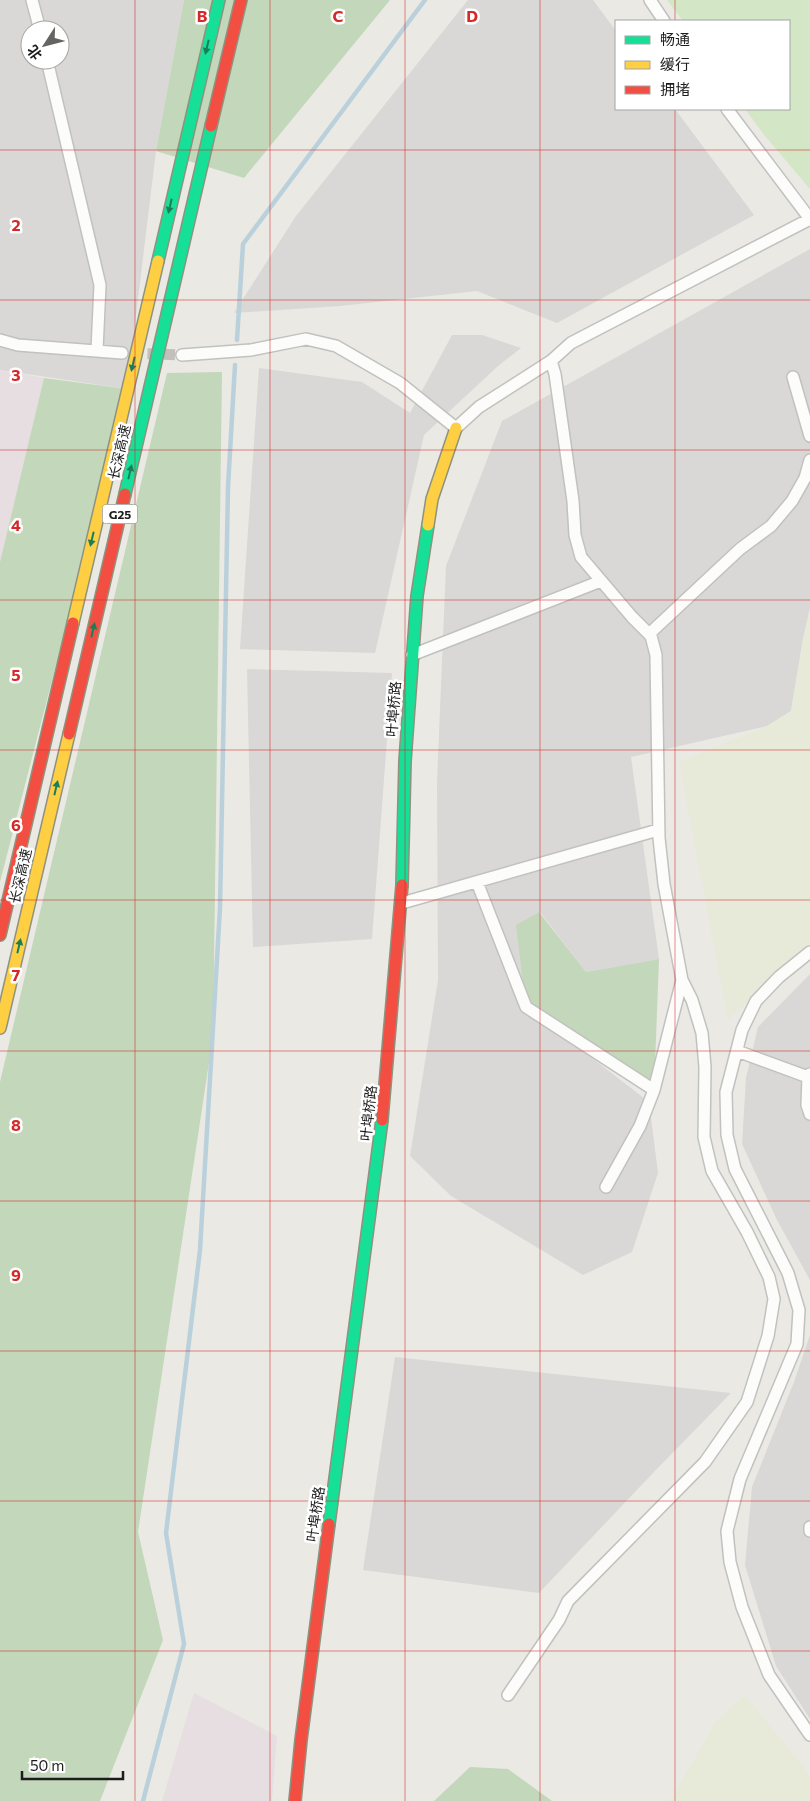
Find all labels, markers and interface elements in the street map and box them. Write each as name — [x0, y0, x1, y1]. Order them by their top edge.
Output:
text: B — [197, 6, 208, 25]
text: C — [333, 6, 344, 25]
text: D — [466, 6, 478, 25]
north arrow — [20, 20, 70, 70]
legend — [615, 20, 790, 110]
text: 畅通 — [660, 30, 690, 48]
one-way arrow — [203, 40, 211, 55]
text: 北 — [23, 42, 45, 64]
text: 缓行 — [660, 55, 690, 73]
text: 拥堵 — [660, 80, 690, 98]
one-way arrow — [166, 198, 174, 213]
text: 2 — [11, 215, 21, 234]
one-way arrow — [129, 356, 137, 371]
text: 3 — [11, 365, 21, 384]
street label: 长深高速 — [104, 423, 134, 481]
one-way arrow — [126, 464, 134, 479]
road number: G25 — [102, 504, 138, 524]
text: 4 — [11, 515, 21, 534]
one-way arrow — [88, 532, 96, 547]
one-way arrow — [89, 622, 97, 637]
text: 5 — [11, 665, 21, 684]
street label: 叶埠桥路 — [383, 680, 403, 738]
one-way arrow — [52, 781, 60, 796]
text: 6 — [11, 815, 21, 834]
street label: 长深高速 — [5, 847, 35, 905]
one-way arrow — [15, 939, 23, 954]
text: 7 — [12, 965, 21, 984]
street label: 叶埠桥路 — [357, 1084, 379, 1142]
text: 8 — [11, 1115, 21, 1134]
text: 9 — [11, 1265, 21, 1284]
street label: 叶埠桥路 — [303, 1485, 327, 1543]
scale bar — [22, 1748, 124, 1780]
text: 50 m — [30, 1756, 64, 1774]

